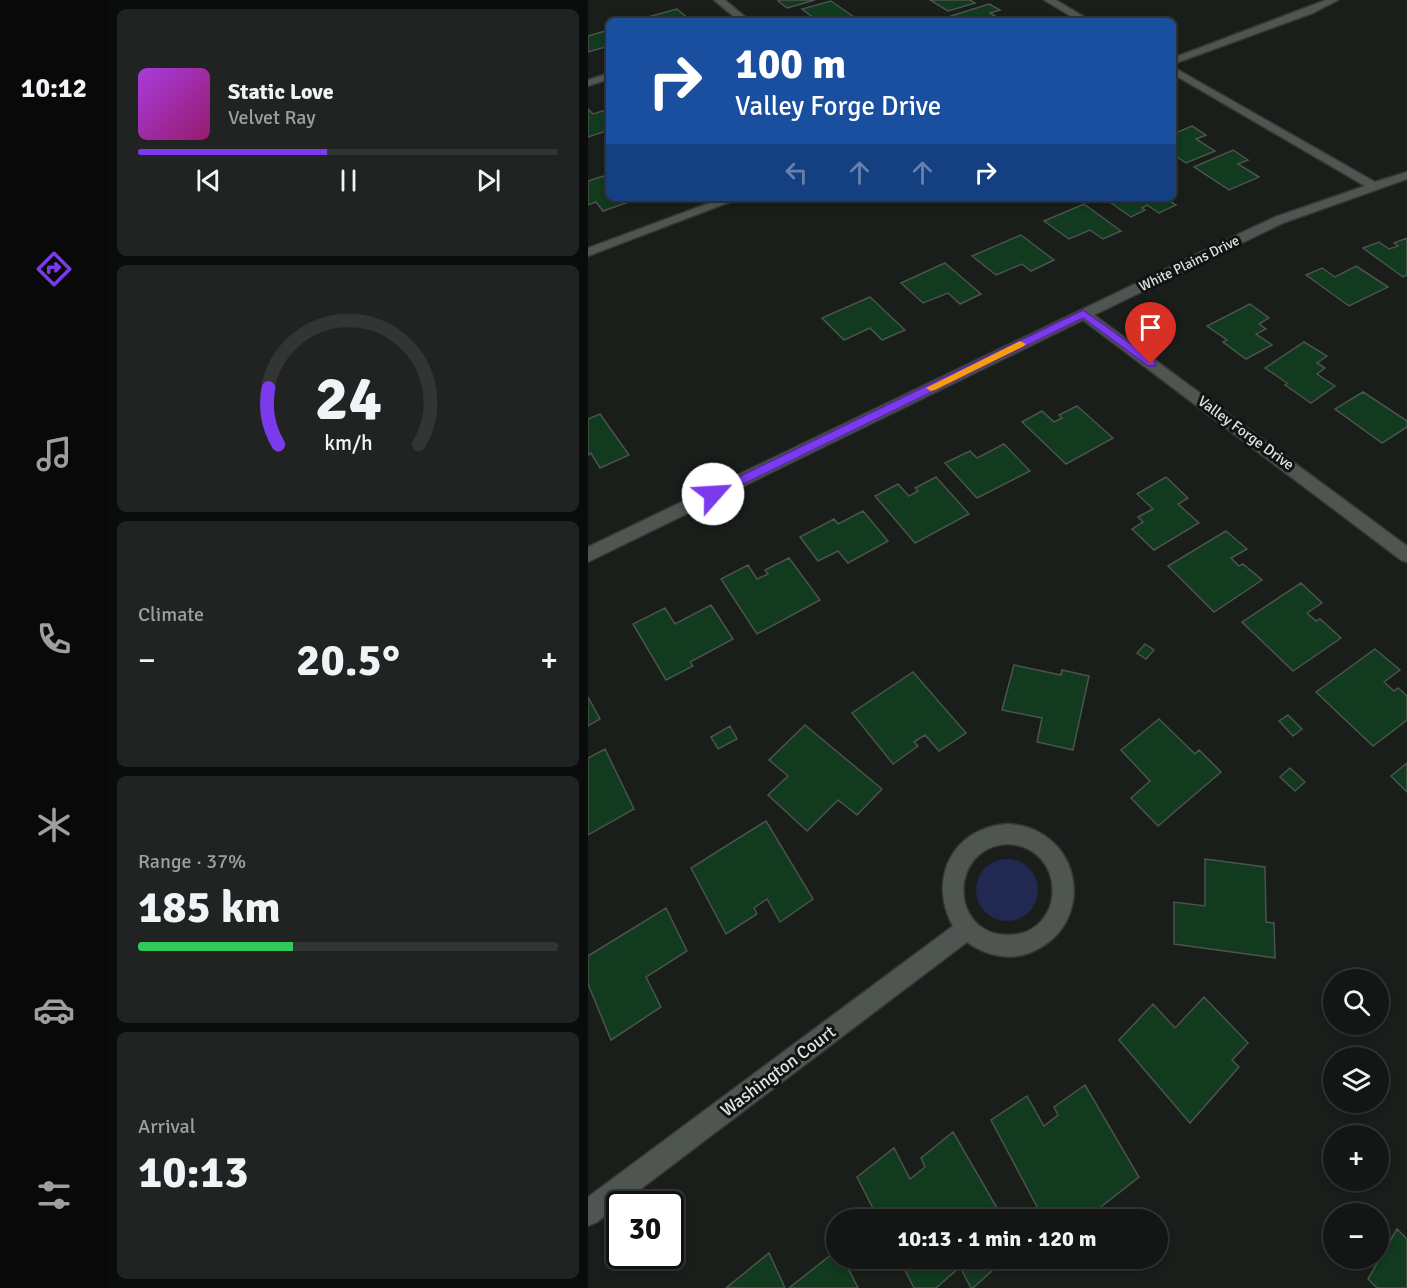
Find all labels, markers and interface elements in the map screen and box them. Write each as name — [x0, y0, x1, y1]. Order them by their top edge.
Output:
text: 100 m — [735, 39, 846, 90]
icon: right — [636, 42, 714, 120]
text: 10:12 — [21, 72, 87, 105]
text: Static Love — [228, 78, 334, 105]
text: Valley Forge Drive — [735, 90, 941, 123]
text: Velvet Ray — [228, 105, 316, 130]
icon: left — [780, 156, 813, 189]
icon: ahead — [843, 156, 876, 189]
icon: ahead — [906, 156, 939, 189]
icon: right — [969, 156, 1002, 189]
icon: previous — [192, 164, 225, 197]
icon: pause — [332, 164, 365, 197]
icon: next — [472, 164, 505, 197]
street label: White Plains Drive — [1136, 232, 1242, 295]
icon: directions — [33, 248, 75, 290]
pin — [1125, 302, 1176, 364]
icon: arrive — [1134, 311, 1167, 344]
text: 24 — [314, 360, 382, 437]
street label: Valley Forge Drive — [1194, 392, 1298, 474]
text: km/h — [324, 431, 372, 457]
icon: music — [33, 433, 75, 475]
position arrow — [681, 462, 745, 526]
text: Climate — [138, 602, 204, 627]
icon: phone — [33, 618, 75, 660]
text: 20.5° — [296, 633, 400, 688]
text: − — [138, 640, 156, 681]
text: + — [540, 640, 558, 681]
icon: climate — [33, 804, 75, 846]
text: Range · 37% — [138, 849, 246, 874]
text: 185 km — [138, 880, 281, 935]
map controls — [1323, 969, 1389, 1269]
button: search — [1323, 969, 1389, 1035]
icon: car — [33, 989, 75, 1031]
street label: Washington Court — [716, 1021, 840, 1121]
button: layers — [1323, 1047, 1389, 1113]
text: Arrival — [138, 1114, 196, 1139]
button: + — [1323, 1125, 1389, 1191]
text: 10:13 — [138, 1145, 248, 1200]
icon: filters — [33, 1174, 75, 1216]
speed limit sign: 30 — [606, 1191, 684, 1269]
button: − — [1323, 1203, 1389, 1269]
text: 10:13 · 1 min · 120 m — [897, 1225, 1097, 1252]

